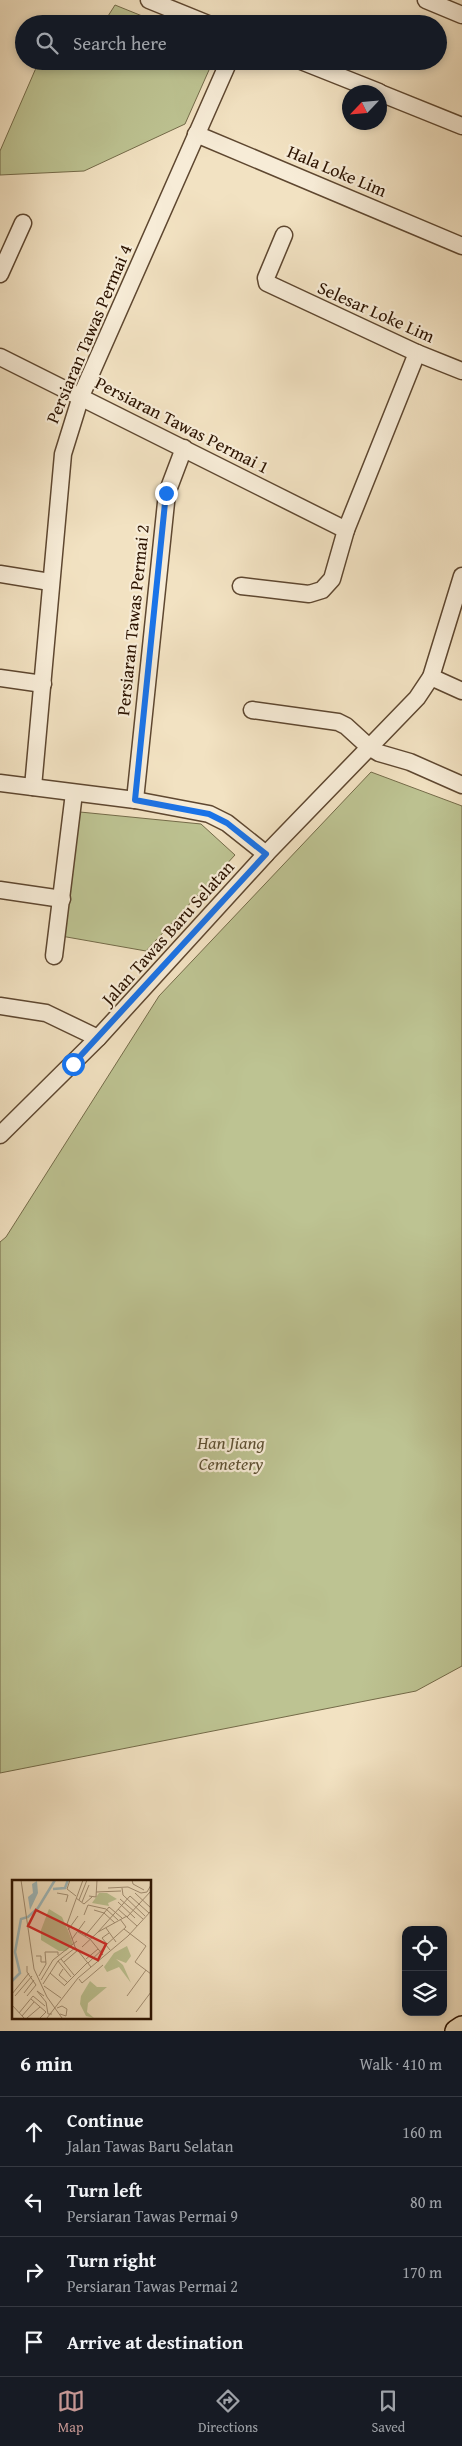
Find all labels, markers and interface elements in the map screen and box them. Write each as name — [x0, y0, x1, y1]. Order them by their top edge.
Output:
search box — [15, 15, 447, 70]
icon: search — [33, 29, 61, 57]
text: Search here — [73, 29, 167, 57]
north arrow — [342, 85, 387, 130]
street label: Hala Loke Lim — [283, 137, 391, 204]
street label: Persiaran Tawas Permai 4 — [39, 240, 139, 428]
street label: Selesar Loke Lim — [313, 274, 439, 350]
street label: Persiaran Tawas Permai 1 — [90, 369, 274, 480]
route end — [155, 482, 178, 505]
street label: Persiaran Tawas Permai 2 — [109, 523, 156, 717]
street label: Jalan Tawas Baru Selatan — [94, 854, 240, 1013]
route start — [62, 1053, 85, 1076]
park label: Han Jiang Cemetery — [196, 1429, 265, 1477]
inset map — [12, 1880, 151, 2018]
map controls — [402, 1926, 447, 2016]
button: locate — [402, 1926, 447, 1971]
button: layers — [402, 1971, 447, 2016]
text: 6 min — [20, 2048, 72, 2079]
text: Walk · 410 m — [359, 2052, 442, 2076]
text: Continue — [67, 2106, 144, 2134]
icon: ahead — [20, 2118, 48, 2146]
text: 160 m — [402, 2120, 442, 2144]
text: Jalan Tawas Baru Selatan — [67, 2134, 233, 2158]
text: Turn left — [67, 2176, 142, 2204]
icon: left — [20, 2188, 48, 2216]
text: 80 m — [410, 2190, 442, 2214]
text: Persiaran Tawas Permai 9 — [67, 2204, 238, 2228]
text: Turn right — [67, 2246, 156, 2274]
icon: right — [20, 2258, 48, 2286]
text: 170 m — [402, 2260, 442, 2284]
text: Persiaran Tawas Permai 2 — [67, 2274, 238, 2298]
icon: arrive — [20, 2328, 48, 2356]
text: Arrive at destination — [67, 2328, 243, 2356]
tab: Map — [57, 2387, 85, 2437]
tab: Directions — [198, 2387, 258, 2437]
tab: Saved — [371, 2387, 405, 2437]

